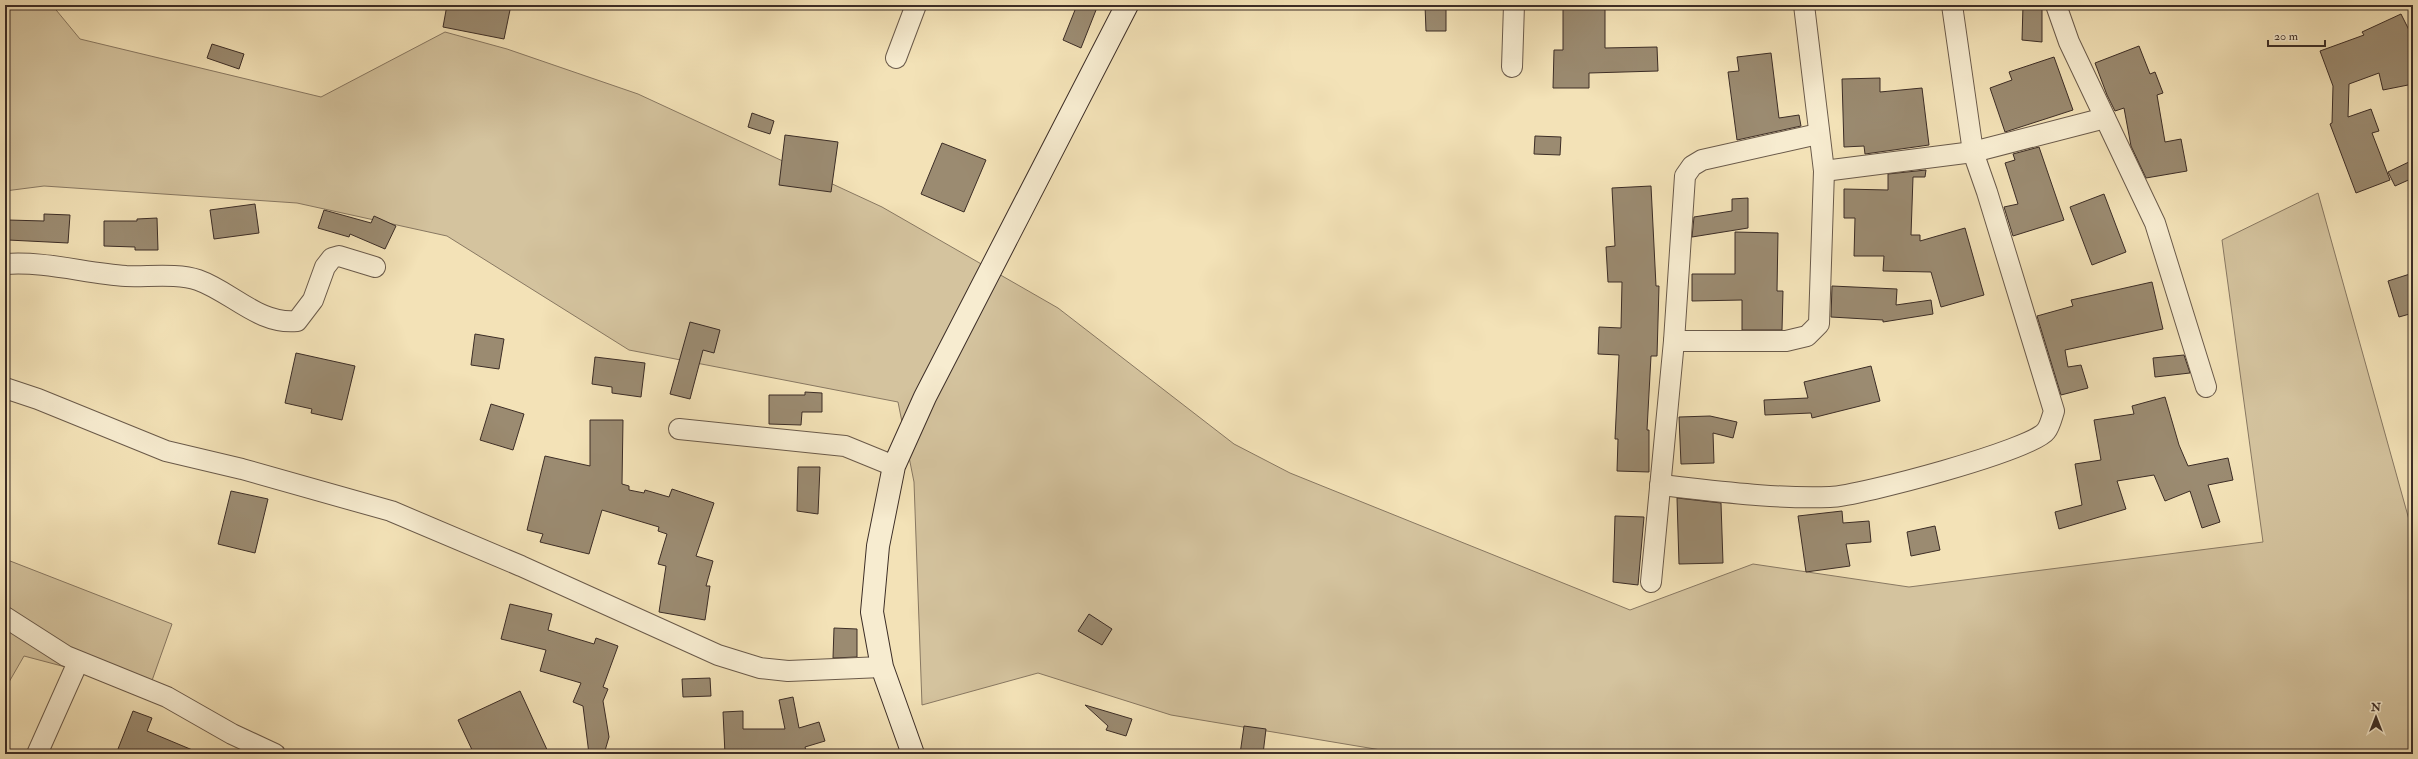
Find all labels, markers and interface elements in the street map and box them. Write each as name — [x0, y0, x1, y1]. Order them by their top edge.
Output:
scale bar — [2268, 22, 2325, 48]
text: 20 m — [2274, 29, 2299, 44]
north arrow — [2356, 697, 2396, 737]
text: N — [2370, 701, 2382, 714]

